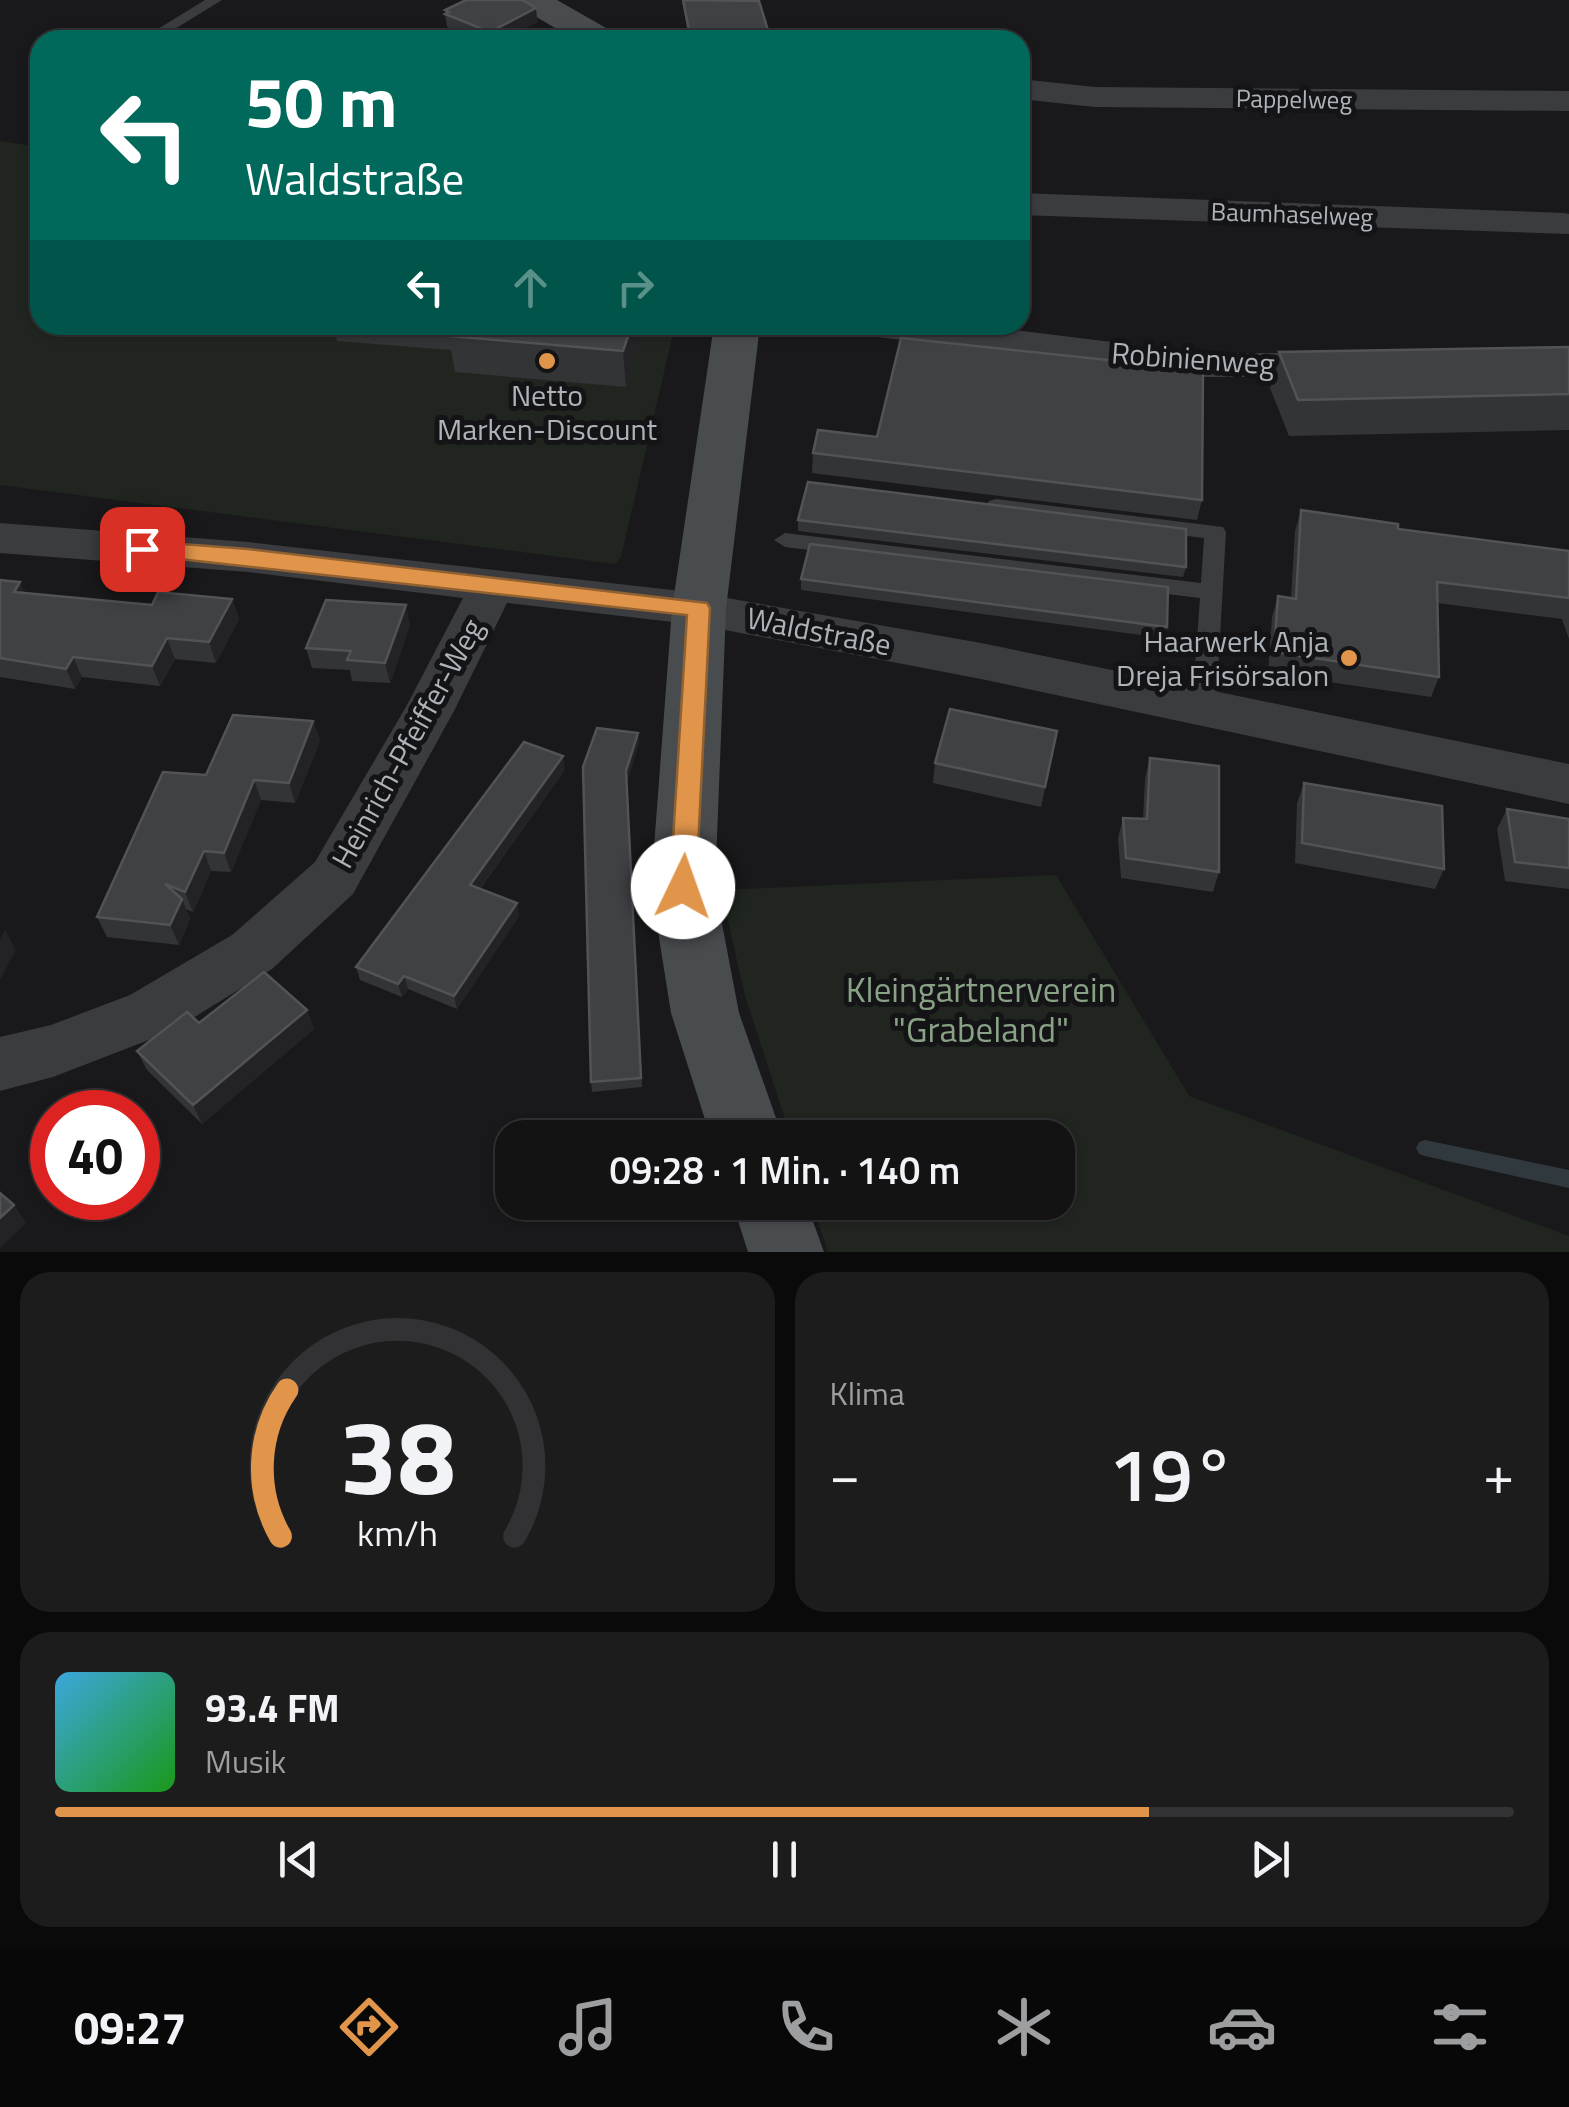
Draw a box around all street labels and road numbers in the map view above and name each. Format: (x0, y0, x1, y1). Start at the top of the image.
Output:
street label: Pappelweg (1235, 79, 1353, 119)
street label: Baumhaselweg (1210, 192, 1374, 236)
street label: Robinienweg (1110, 329, 1276, 387)
street label: Waldstraße (743, 594, 895, 668)
street label: Heinrich-Pfeiffer-Weg (319, 610, 495, 876)

